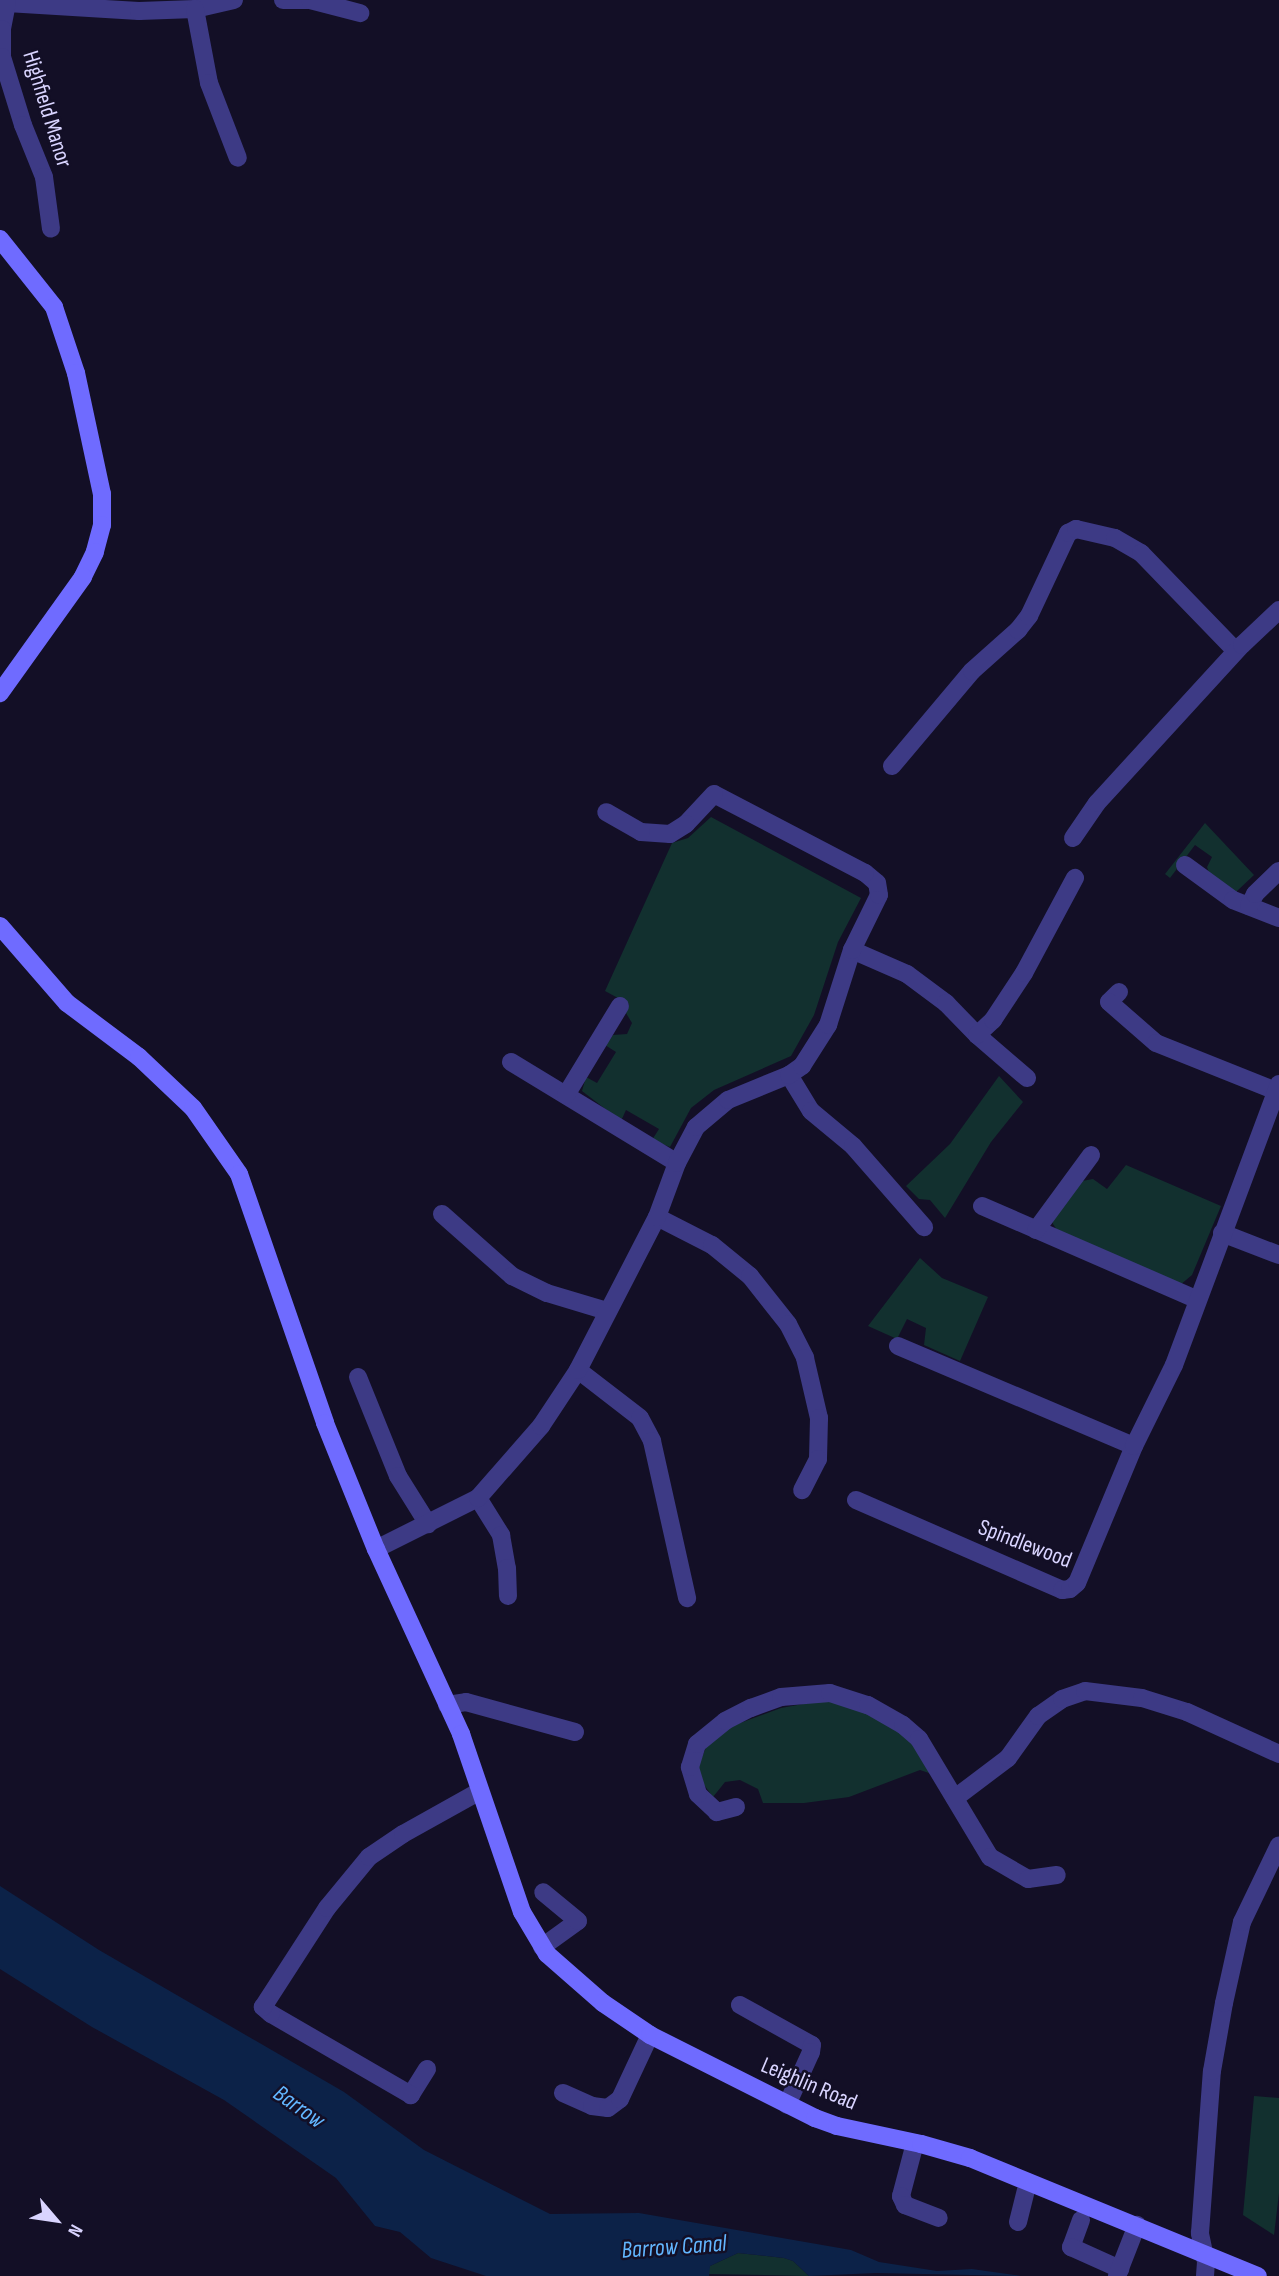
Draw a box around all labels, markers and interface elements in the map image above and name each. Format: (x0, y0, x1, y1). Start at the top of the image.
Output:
street label: Highfield Manor (16, 47, 78, 171)
street label: Spindlewood (974, 1514, 1076, 1574)
street label: Leighlin Road (757, 2051, 861, 2117)
water label: Barrow (268, 2079, 330, 2135)
north arrow (21, 2185, 91, 2255)
text: N (62, 2220, 87, 2240)
water label: Barrow Canal (621, 2229, 727, 2265)

